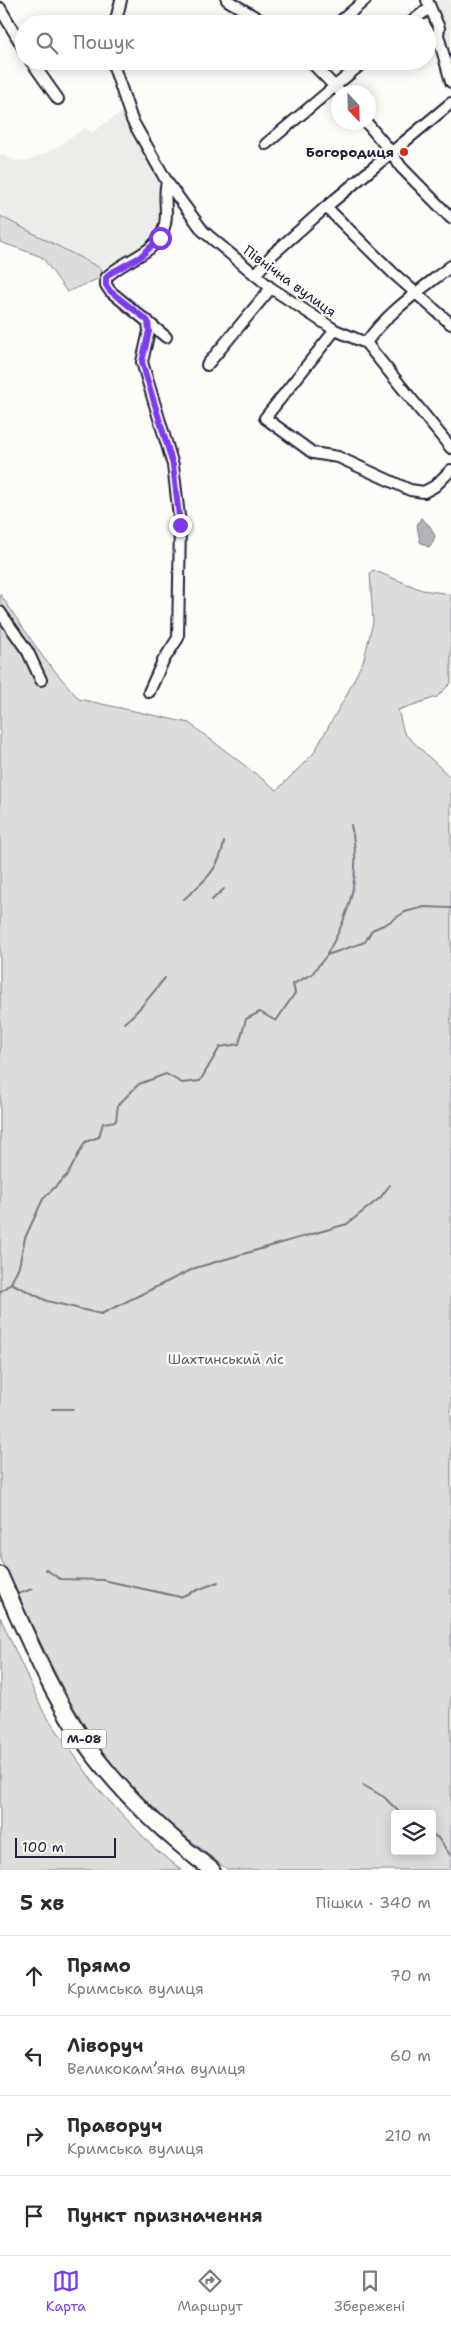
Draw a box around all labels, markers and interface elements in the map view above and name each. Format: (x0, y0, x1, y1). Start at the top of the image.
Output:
search box (15, 15, 436, 70)
icon: search (33, 29, 61, 57)
text: Пошук (73, 30, 135, 55)
north arrow (331, 85, 376, 130)
place label: Богородиця (306, 143, 394, 161)
marker: Богородиця (398, 146, 410, 158)
route start (149, 227, 172, 250)
street label: Північна вулиця (240, 241, 340, 321)
route end (169, 514, 192, 537)
park label: Шахтинський ліс (168, 1350, 284, 1368)
road number: М-08 (62, 1730, 106, 1748)
map controls (391, 1810, 436, 1855)
button: layers (391, 1810, 436, 1855)
scale bar (15, 1835, 116, 1858)
text: 100 m (22, 1838, 64, 1856)
text: 5 хв (20, 1889, 64, 1917)
text: Пішки · 340 m (316, 1892, 431, 1913)
text: Прямо (67, 1953, 131, 1978)
icon: ahead (20, 1962, 48, 1990)
text: 70 m (390, 1965, 431, 1986)
text: Кримська вулиця (67, 1978, 204, 1999)
text: Ліворуч (67, 2033, 143, 2058)
icon: left (20, 2042, 48, 2070)
text: 60 m (390, 2045, 431, 2066)
text: Великокамʼяна вулиця (67, 2058, 246, 2079)
text: Праворуч (67, 2113, 162, 2138)
icon: right (20, 2122, 48, 2150)
text: 210 m (384, 2125, 431, 2146)
text: Кримська вулиця (67, 2138, 204, 2159)
icon: arrive (20, 2202, 48, 2230)
text: Пункт призначення (67, 2203, 263, 2228)
tab: Карта (46, 2267, 86, 2315)
tab: Маршрут (177, 2267, 243, 2315)
tab: Збережені (334, 2267, 405, 2315)

